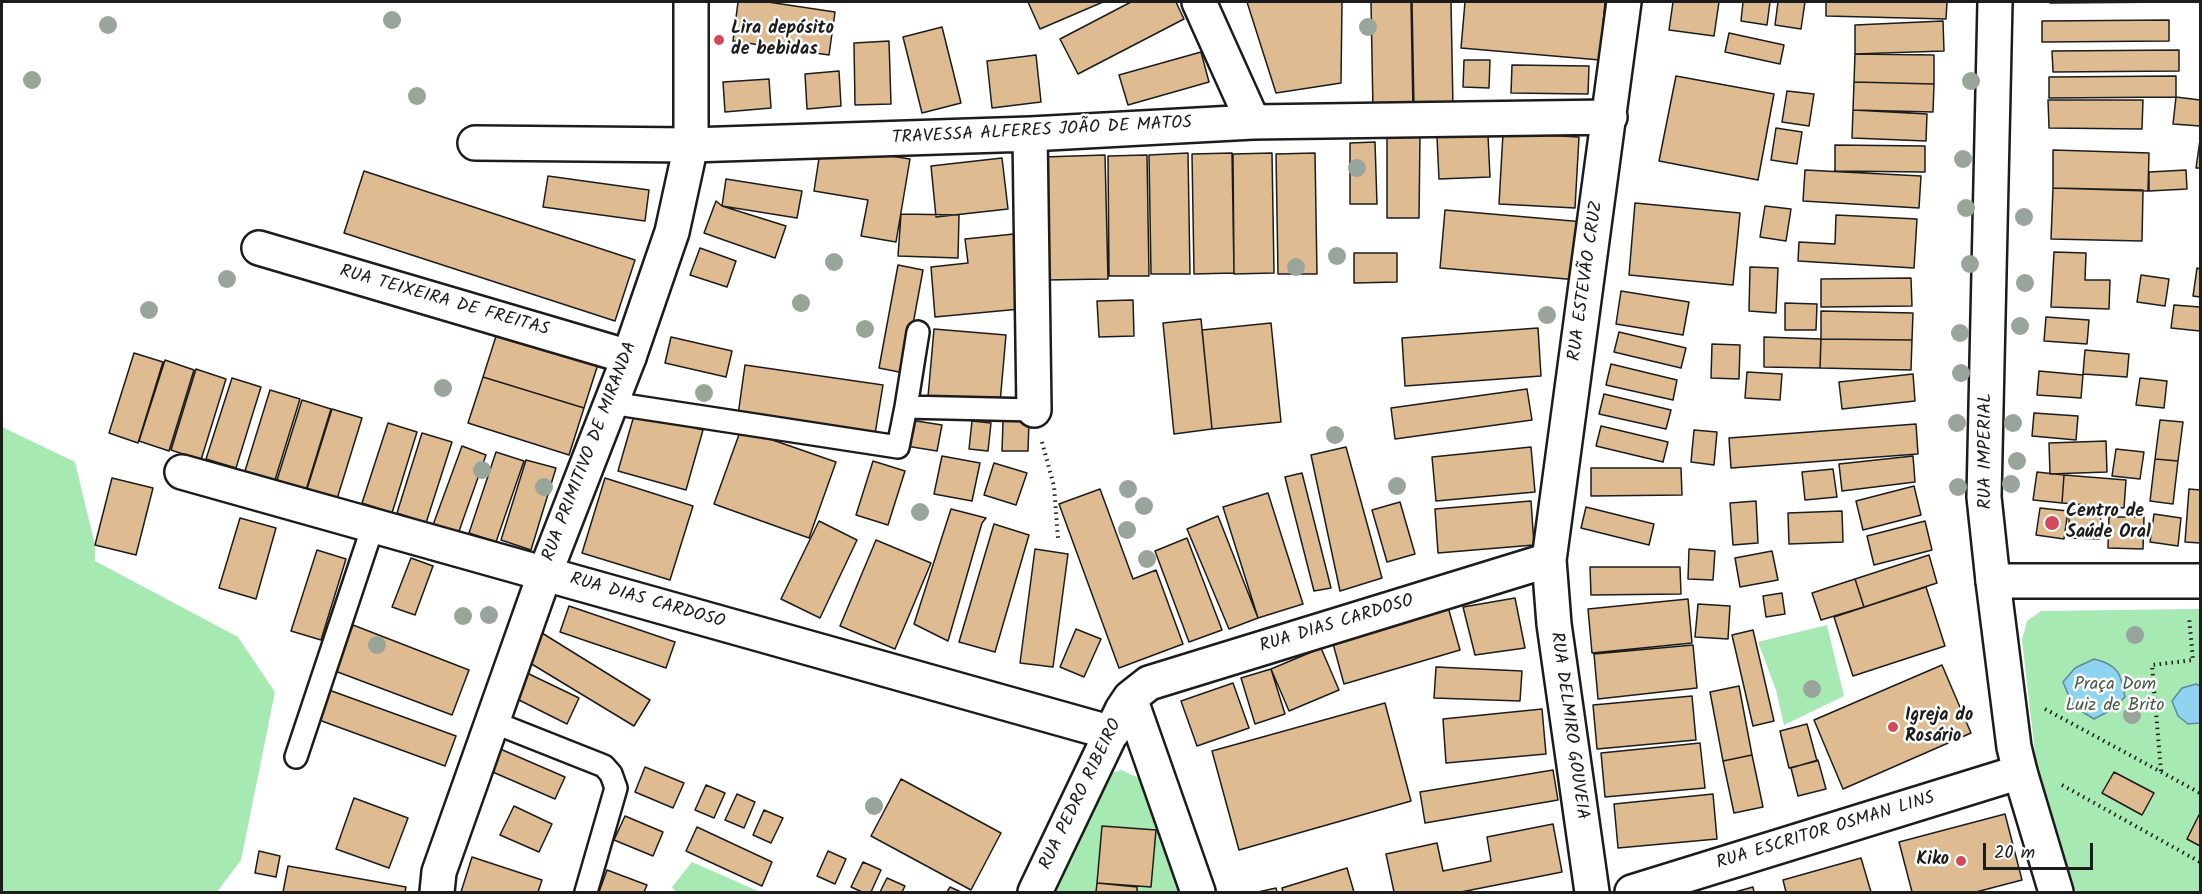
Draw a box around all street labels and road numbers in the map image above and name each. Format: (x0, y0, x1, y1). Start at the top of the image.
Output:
street label: TRAVESSA ALFERES JOÃO DE MATOS (891, 113, 1193, 151)
street label: RUA ESTEVÃO CRUZ (1565, 199, 1609, 363)
street label: RUA TEIXEIRA DE FREITAS (337, 262, 551, 342)
street label: RUA PRIMITIVO DE MIRANDA (539, 339, 643, 565)
street label: RUA IMPERIAL (1976, 393, 1998, 509)
street label: RUA DIAS CARDOSO (567, 570, 727, 634)
street label: RUA DIAS CARDOSO (1257, 591, 1417, 659)
street label: RUA DELMIRO GOUVEIA (1544, 631, 1592, 821)
street label: RUA PEDRO RIBEIRO (1036, 716, 1128, 874)
street label: RUA ESCRITOR OSMAN LINS (1714, 788, 1938, 876)

